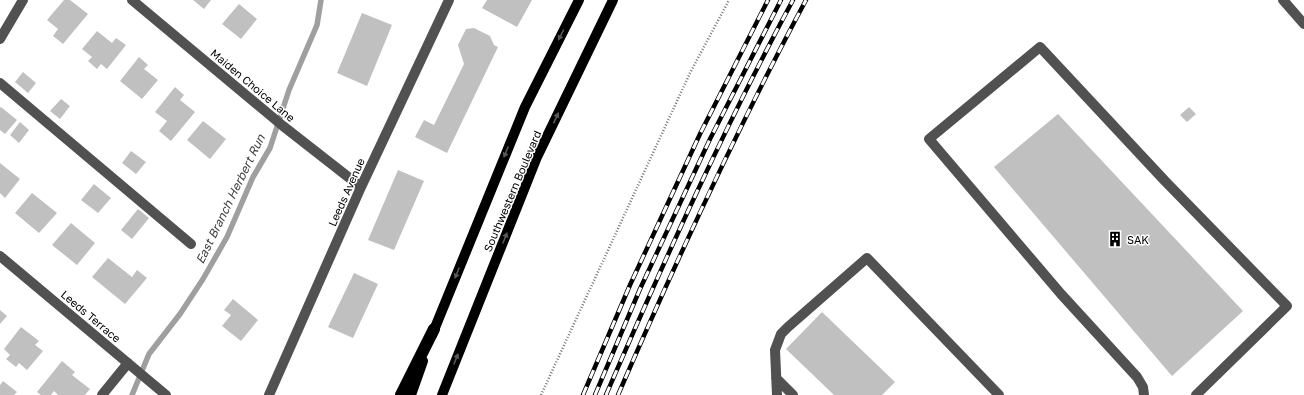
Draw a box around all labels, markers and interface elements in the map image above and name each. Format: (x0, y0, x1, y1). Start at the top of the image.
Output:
one-way arrow (558, 29, 565, 41)
street label: Maiden Choice Lane (208, 46, 298, 124)
one-way arrow (553, 113, 559, 124)
street label: Southwestern Boulevard (481, 129, 543, 253)
water label: East Branch Herbert Run (192, 131, 268, 266)
one-way arrow (503, 147, 509, 159)
street label: Leeds Avenue (325, 156, 367, 228)
building icon: SAK (1106, 230, 1124, 248)
one-way arrow (502, 233, 508, 244)
place label: SAK (1127, 233, 1149, 246)
one-way arrow (454, 267, 460, 278)
street label: Leeds Terrace (59, 287, 123, 345)
one-way arrow (454, 352, 460, 364)

